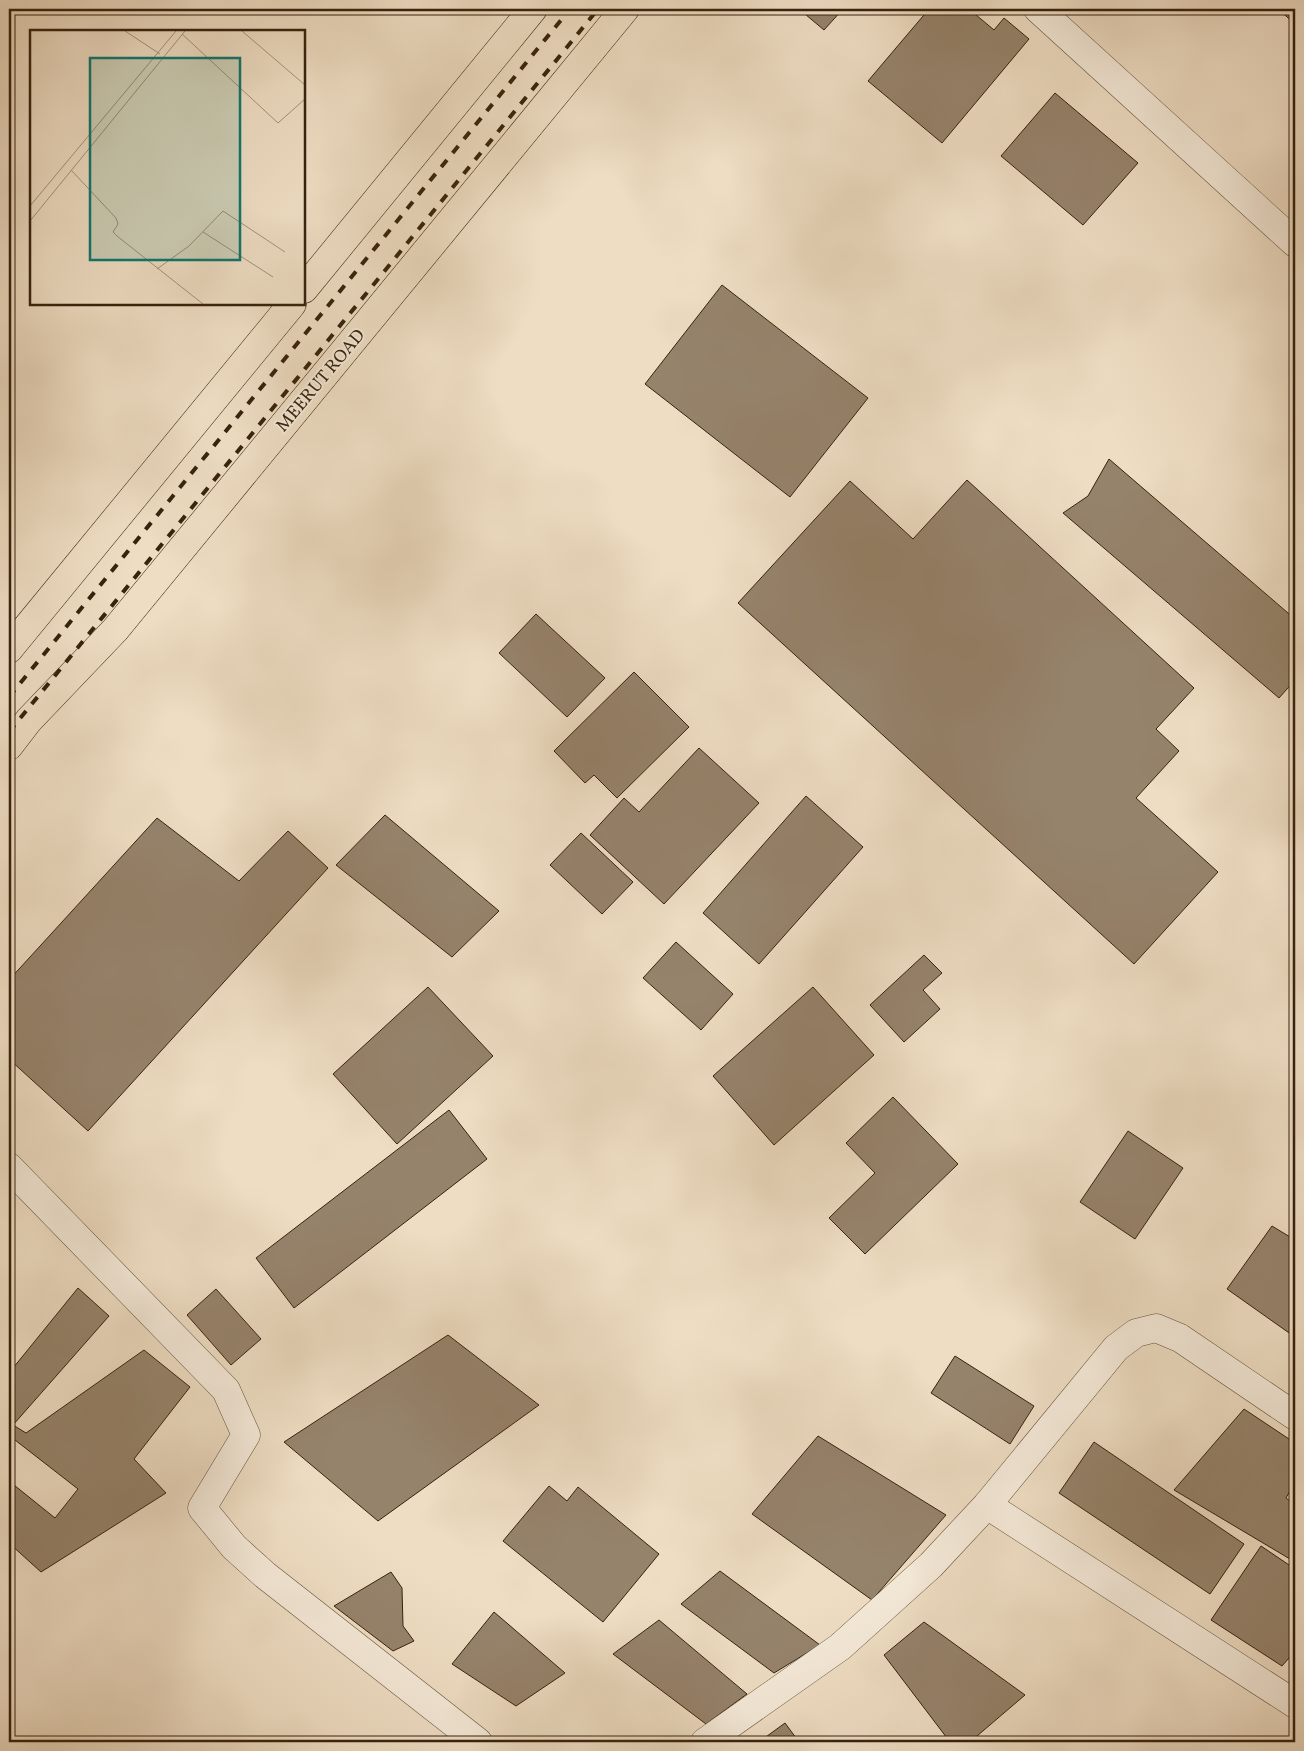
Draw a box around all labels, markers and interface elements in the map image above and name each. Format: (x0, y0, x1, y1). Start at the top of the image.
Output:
inset map (30, 30, 305, 305)
street label: MEERUT ROAD (271, 324, 372, 438)

